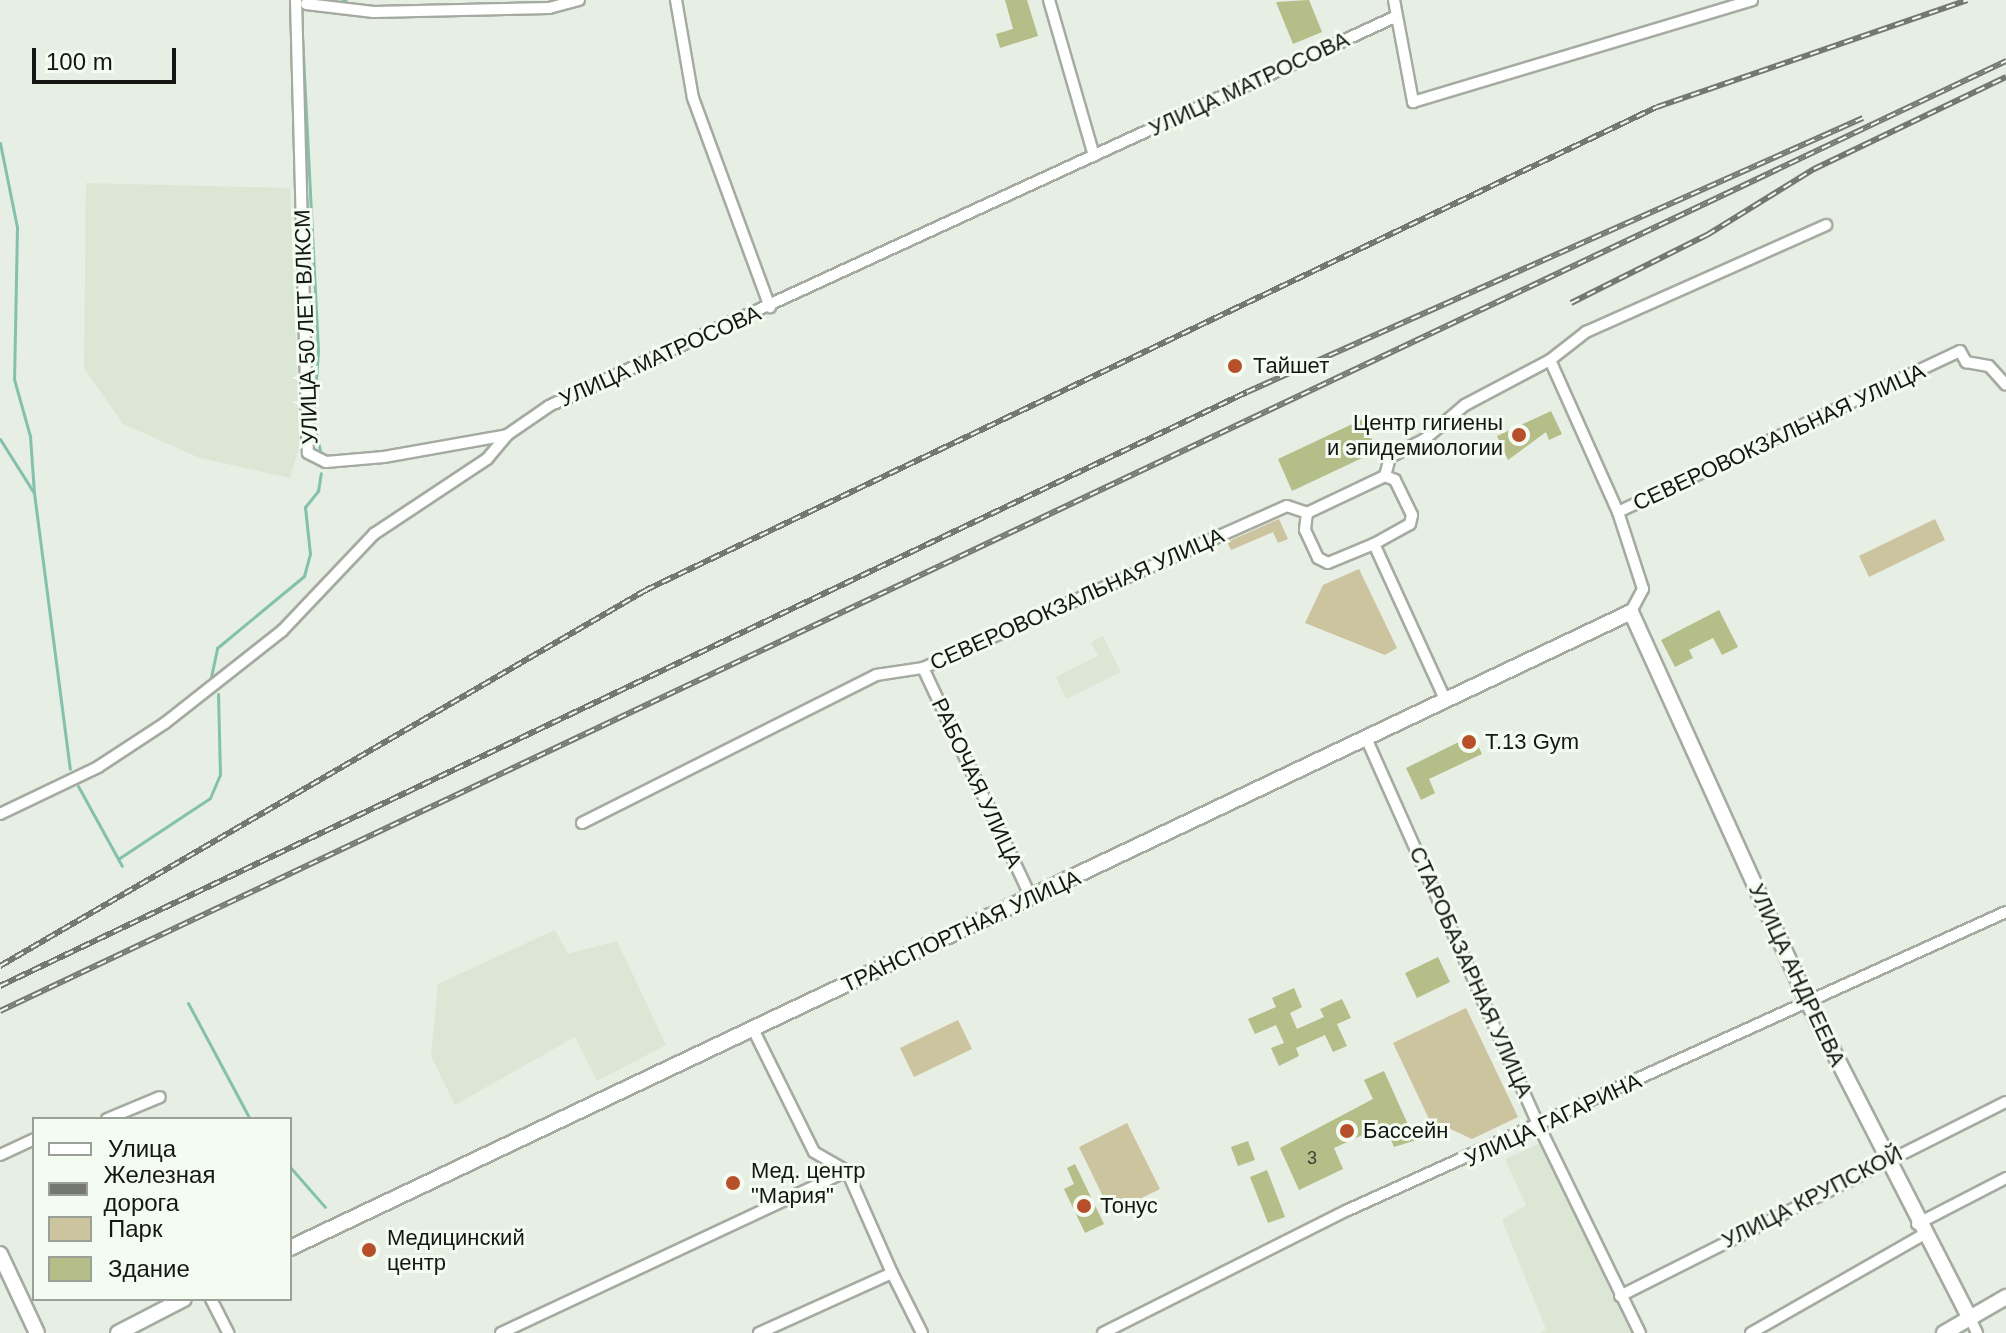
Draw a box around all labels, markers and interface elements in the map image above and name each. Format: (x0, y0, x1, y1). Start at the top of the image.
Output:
street label: УЛИЦА МАТРОСОВА (1145, 26, 1353, 142)
scale bar (36, 32, 180, 82)
text: 100 m (46, 48, 113, 75)
street label: УЛИЦА 50 ЛЕТ ВЛКСМ (289, 209, 323, 445)
street label: УЛИЦА МАТРОСОВА (555, 300, 765, 412)
place label: Тайшет (1253, 353, 1329, 379)
marker: Тайшет (1224, 355, 1246, 377)
street label: СЕВЕРОВОКЗАЛЬНАЯ УЛИЦА (1629, 358, 1929, 516)
place label: Центр гигиены и эпидемиологии (1327, 409, 1503, 460)
marker: Центр гигиены и эпидемиологии (1510, 426, 1528, 444)
street label: СЕВЕРОВОКЗАЛЬНАЯ УЛИЦА (926, 522, 1228, 676)
street label: РАБОЧАЯ УЛИЦА (926, 694, 1028, 872)
place label: T.13 Gym (1485, 729, 1579, 755)
marker: T.13 Gym (1460, 733, 1478, 751)
street label: СТАРОБАЗАРНАЯ УЛИЦА (1404, 842, 1538, 1102)
street label: ТРАНСПОРТНАЯ УЛИЦА (838, 864, 1084, 998)
street label: УЛИЦА АНДРЕЕВА (1743, 879, 1851, 1071)
street label: УЛИЦА ГАГАРИНА (1460, 1068, 1646, 1172)
legend (32, 1117, 292, 1301)
place label: Бассейн (1363, 1118, 1448, 1144)
marker: Бассейн (1338, 1122, 1356, 1140)
text: Улица (108, 1135, 176, 1162)
street label: УЛИЦА КРУПСКОЙ (1717, 1140, 1907, 1254)
house number: 3 (1307, 1147, 1317, 1169)
place label: Мед. центр "Мария" (751, 1157, 865, 1208)
text: Железная дорога (104, 1161, 215, 1216)
marker: Мед. центр "Мария" (722, 1172, 744, 1194)
place label: Тонус (1100, 1193, 1158, 1219)
marker: Тонус (1075, 1197, 1093, 1215)
text: Парк (108, 1215, 162, 1242)
place label: Медицинский центр (387, 1224, 525, 1276)
marker: Медицинский центр (358, 1239, 380, 1261)
text: Здание (108, 1255, 190, 1282)

